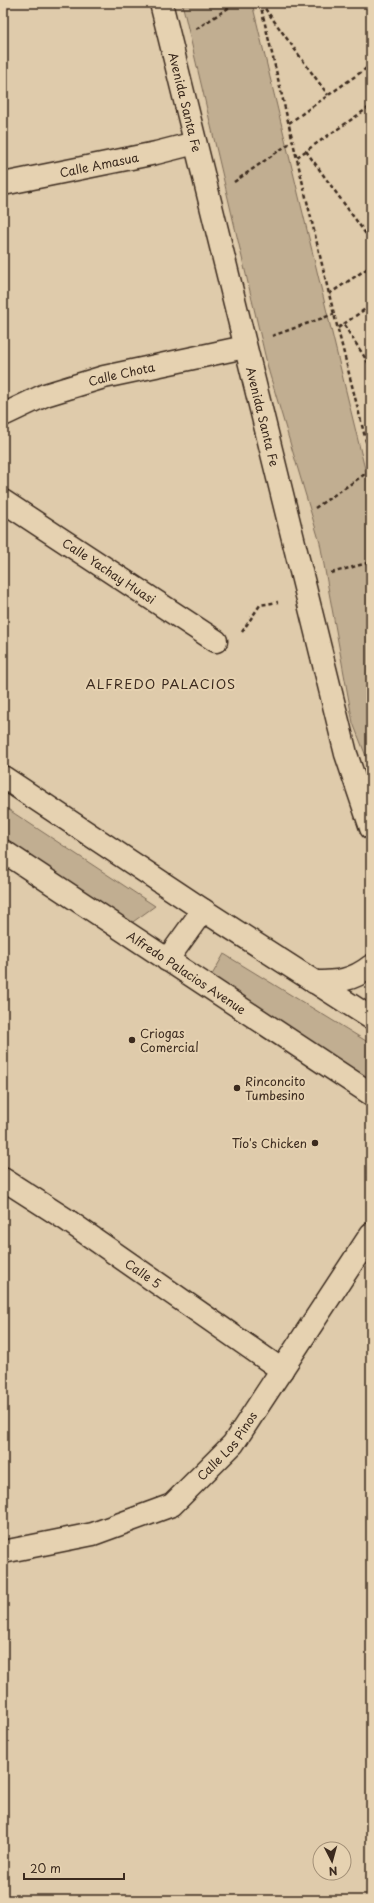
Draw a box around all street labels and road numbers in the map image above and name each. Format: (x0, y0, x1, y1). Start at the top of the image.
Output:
street label: Avenida Santa Fe (164, 50, 206, 154)
street label: Calle Amasua (58, 148, 141, 181)
street label: Calle Chota (86, 357, 157, 390)
street label: Avenida Santa Fe (242, 365, 284, 469)
street label: Calle Yachay Huasi (59, 533, 159, 608)
street label: Alfredo Palacios Avenue (124, 926, 250, 1018)
street label: Calle 5 (122, 1254, 165, 1292)
street label: Calle Los Pinos (193, 1407, 261, 1484)

